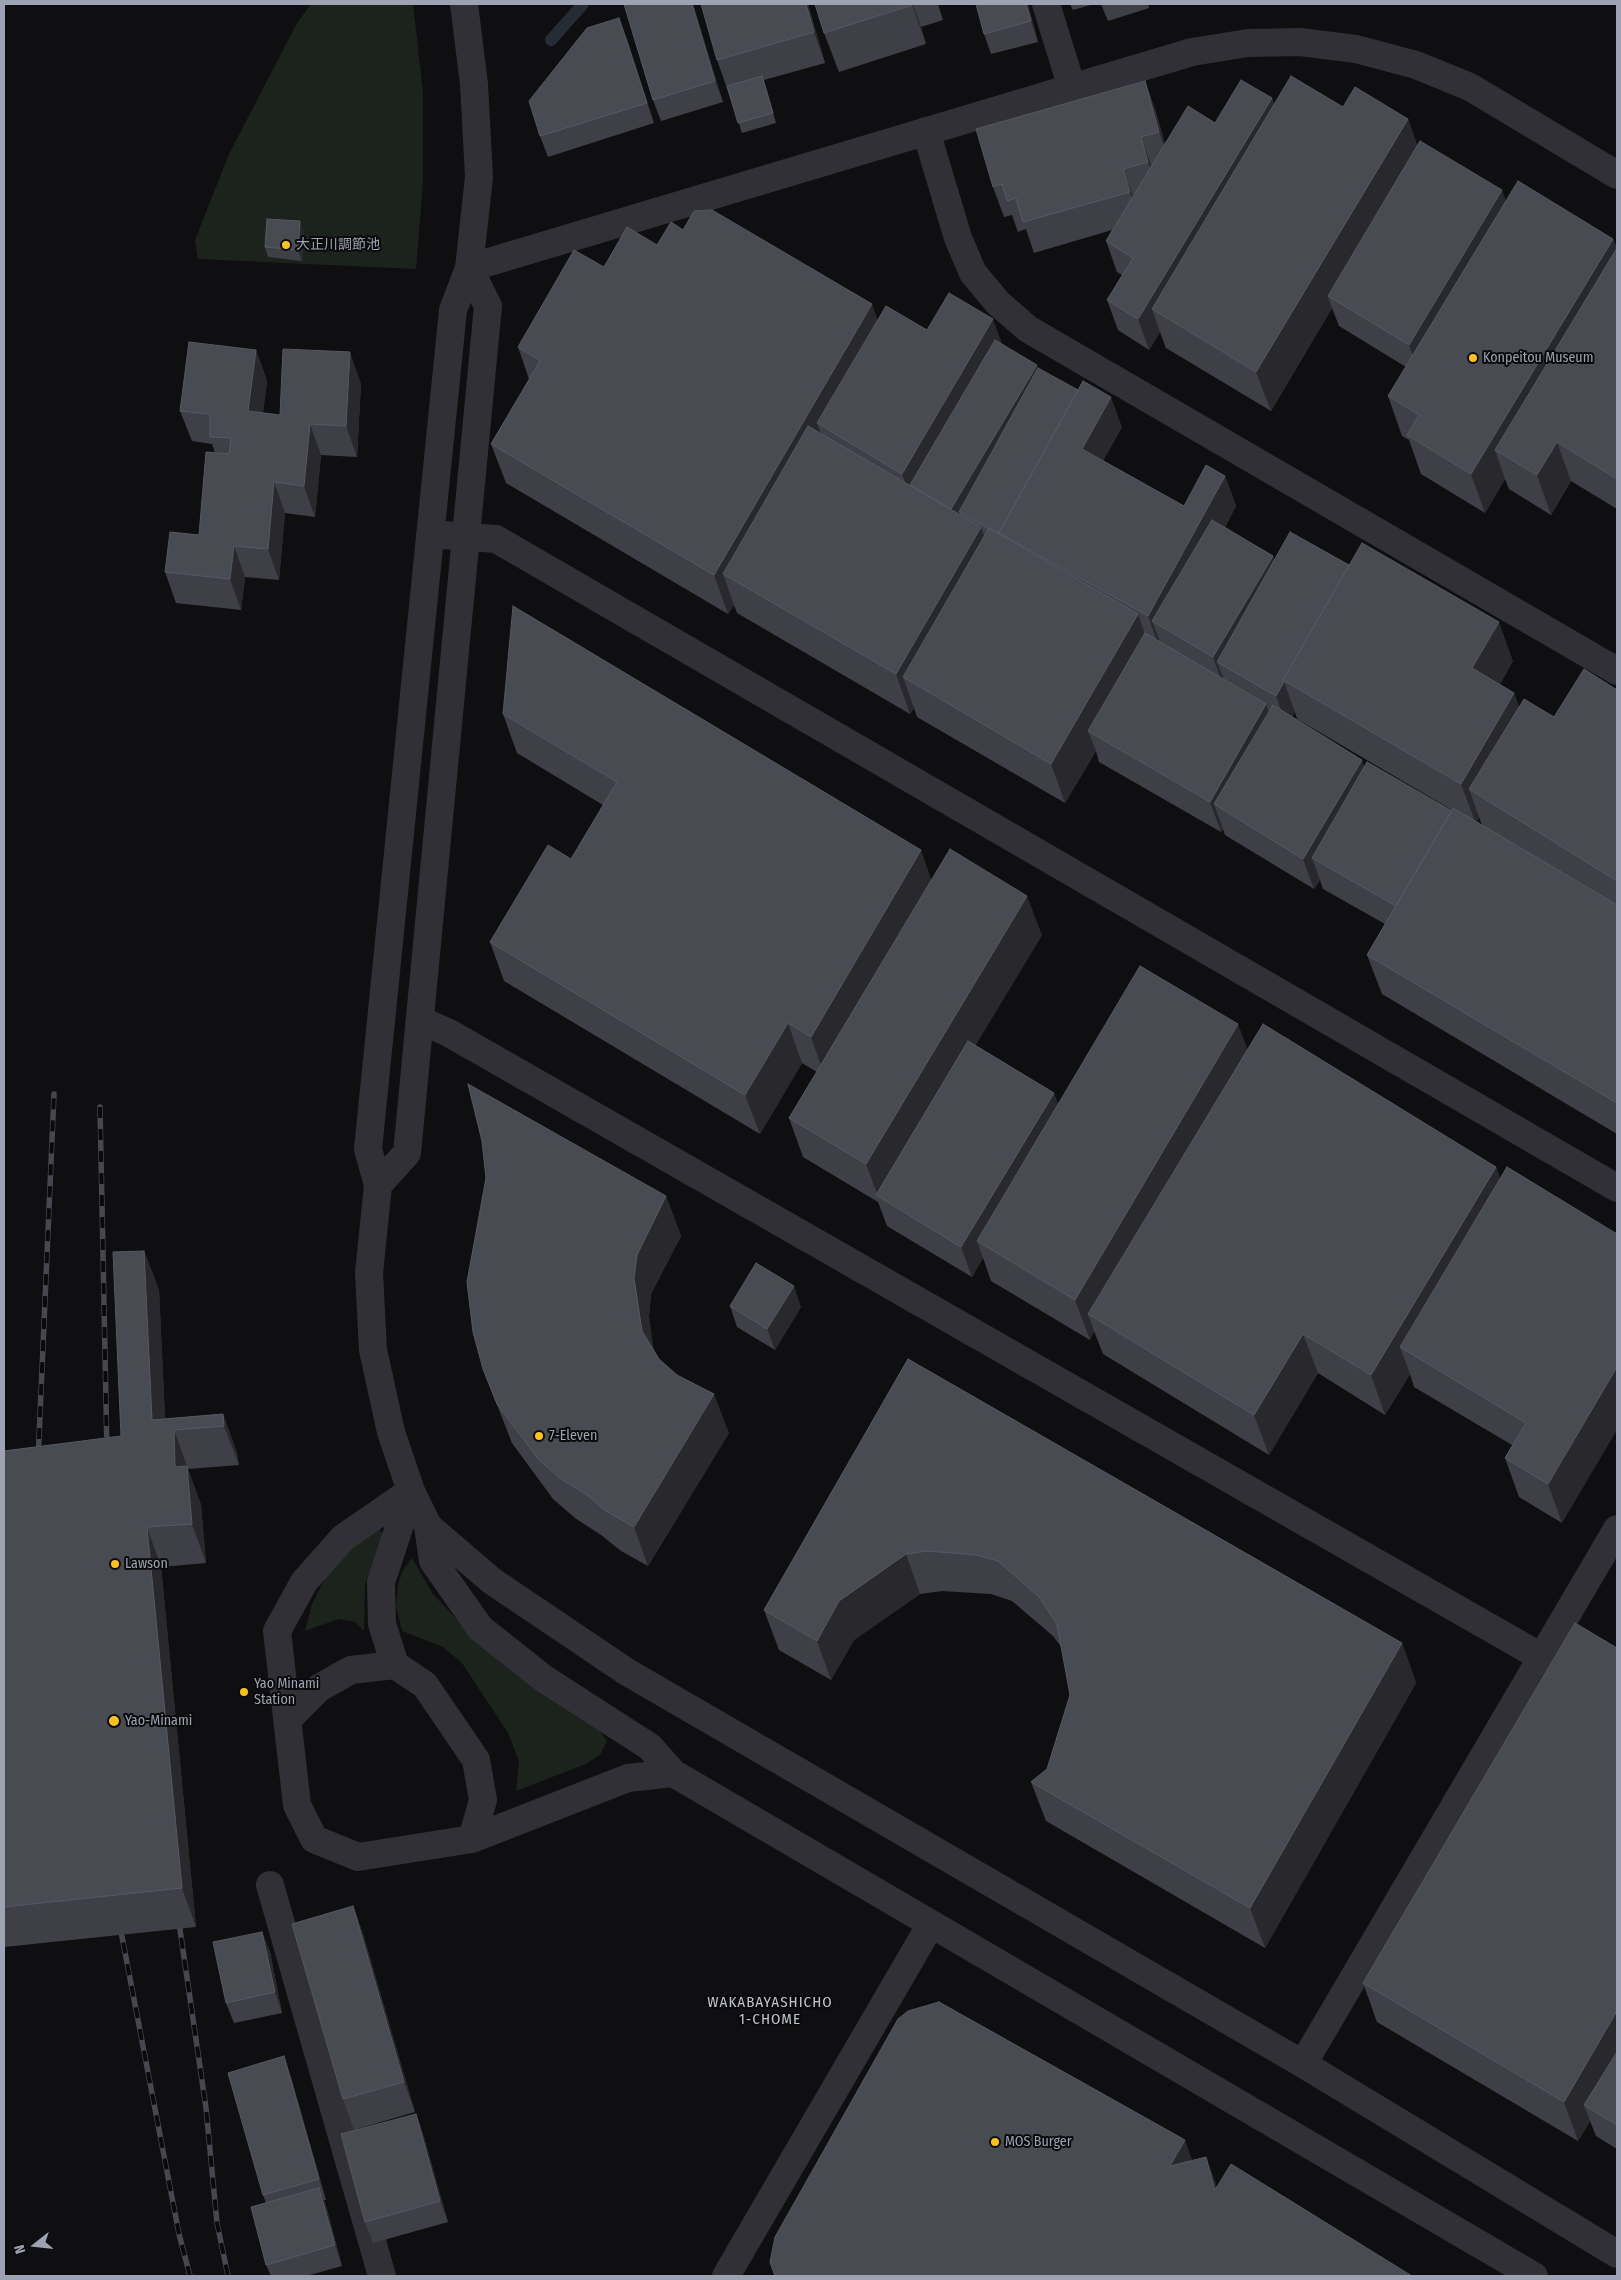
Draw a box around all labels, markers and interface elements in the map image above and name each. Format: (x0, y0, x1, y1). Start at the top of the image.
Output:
place label: 大正川調節池 (296, 237, 380, 253)
marker: 大正川調節池 (280, 239, 292, 251)
place label: Konpeitou Museum (1483, 350, 1593, 366)
marker: Konpeitou Museum (1467, 352, 1479, 364)
place label: 7-Eleven (549, 1428, 597, 1444)
marker: 7-Eleven (533, 1430, 545, 1442)
place label: Lawson (125, 1556, 168, 1572)
marker: Lawson (109, 1558, 121, 1570)
place label: Yao Minami Station (254, 1676, 319, 1708)
marker: Yao Minami Station (238, 1686, 250, 1698)
place label: Yao-Minami (125, 1713, 192, 1729)
marker: Yao-Minami (107, 1714, 121, 1728)
district label: WAKABAYASHICHO 1-CHOME (706, 1994, 834, 2029)
place label: MOS Burger (1005, 2134, 1072, 2150)
marker: MOS Burger (989, 2136, 1001, 2148)
north arrow (10, 2220, 60, 2270)
text: N (11, 2243, 29, 2256)

